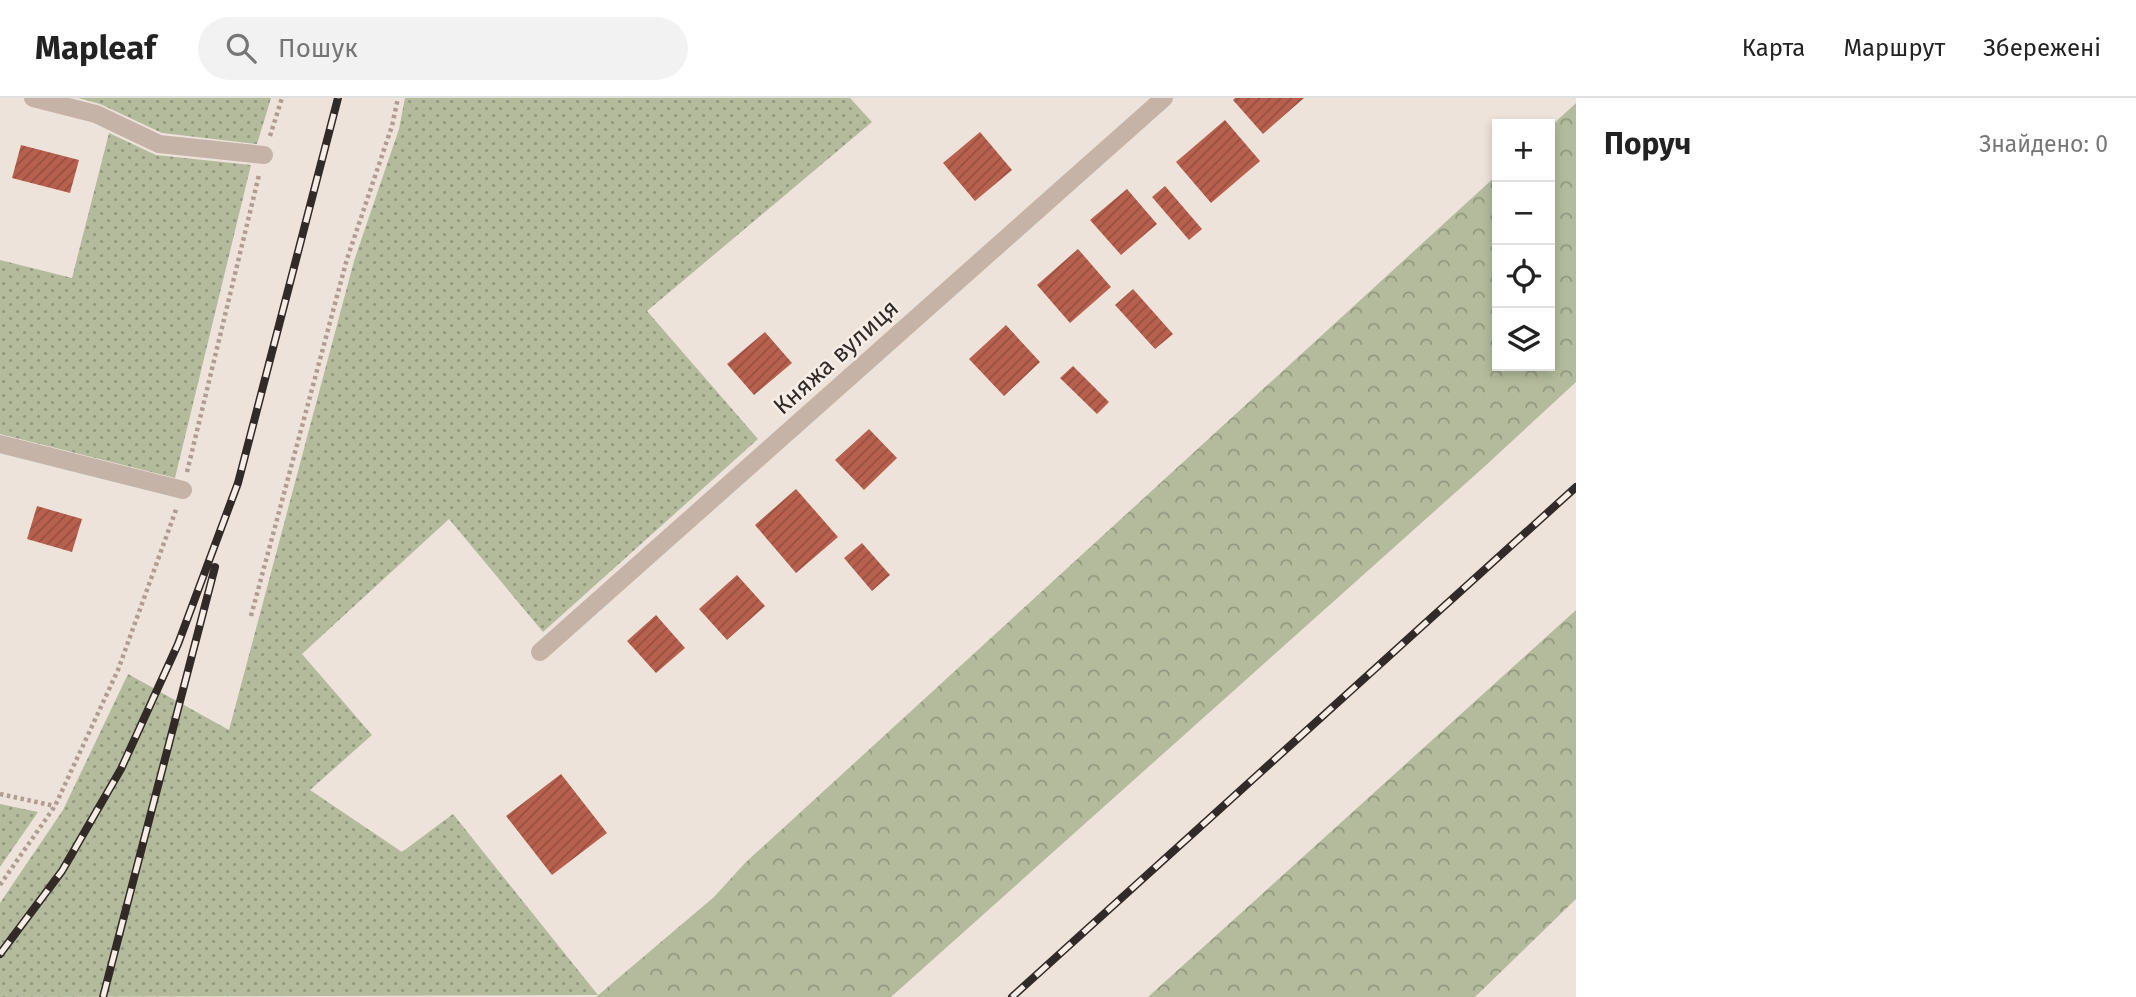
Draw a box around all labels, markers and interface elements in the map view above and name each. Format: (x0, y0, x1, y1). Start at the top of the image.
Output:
search box (198, 17, 688, 80)
text: Mapleaf (35, 28, 156, 68)
icon: search (222, 29, 260, 67)
text: Пошук (278, 33, 358, 64)
text: Карта (1742, 34, 1805, 62)
text: Маршрут (1843, 34, 1945, 62)
text: Збережені (1983, 34, 2101, 62)
map controls (1492, 119, 1555, 371)
button: + (1492, 119, 1555, 182)
text: Поруч (1604, 126, 1691, 162)
text: Знайдено: 0 (1979, 130, 2108, 158)
button: − (1492, 182, 1555, 245)
button: locate (1492, 245, 1555, 308)
street label: Княжа вулиця (768, 294, 904, 420)
button: layers (1492, 308, 1555, 371)

